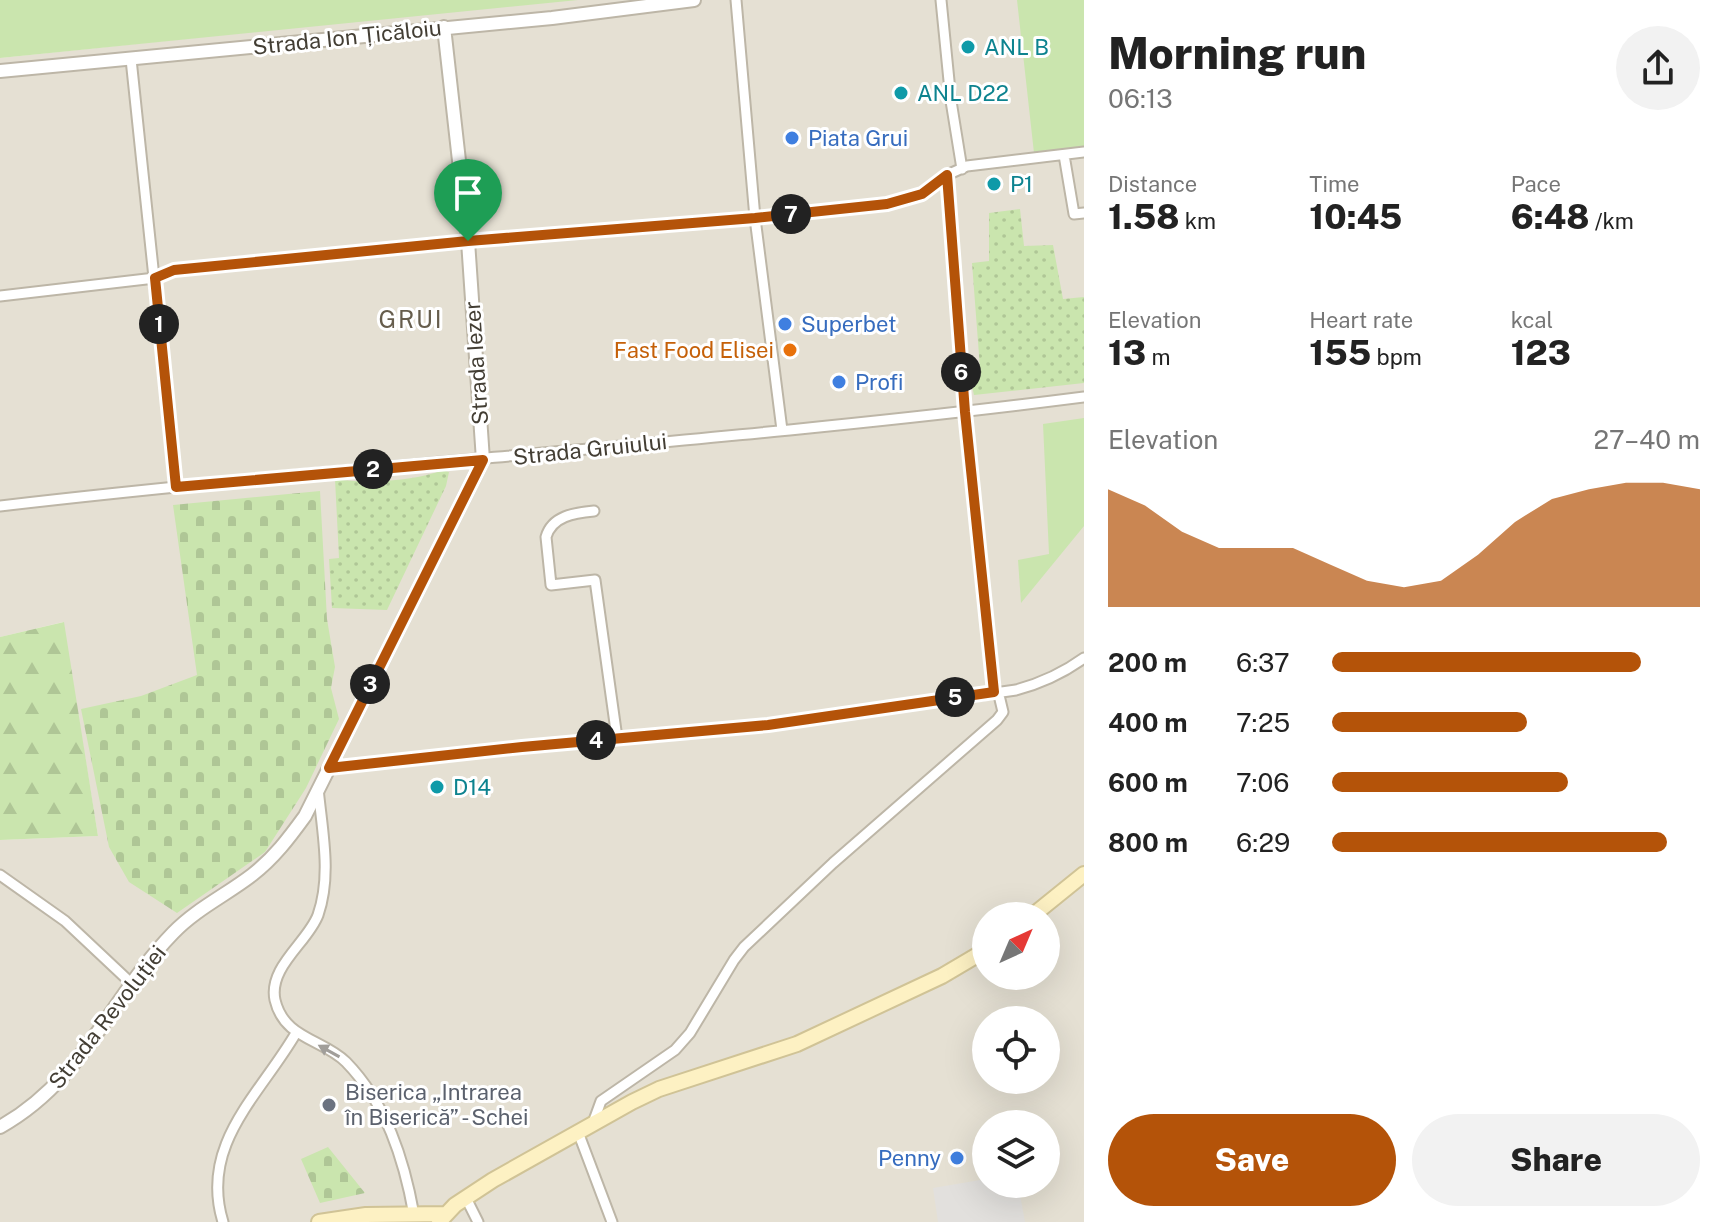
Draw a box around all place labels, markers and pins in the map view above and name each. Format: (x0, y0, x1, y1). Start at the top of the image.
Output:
place label: ANL B (984, 34, 1049, 60)
marker: ANL B (959, 38, 977, 56)
place label: ANL D22 (917, 80, 1009, 106)
marker: ANL D22 (892, 84, 910, 102)
place label: Piata Grui (808, 125, 908, 151)
marker: Piata Grui (783, 129, 801, 147)
pin (434, 159, 502, 241)
place label: P1 (1010, 171, 1033, 197)
marker: P1 (985, 175, 1003, 193)
pin: 7 (771, 194, 811, 234)
pin: 1 (139, 304, 179, 344)
place label: Superbet (801, 311, 896, 337)
marker: Superbet (776, 315, 794, 333)
place label: Fast Food Elisei (614, 337, 774, 363)
marker: Fast Food Elisei (781, 341, 799, 359)
pin: 6 (941, 352, 981, 392)
place label: Profi (855, 369, 904, 395)
marker: Profi (830, 373, 848, 391)
pin: 2 (353, 449, 393, 489)
pin: 3 (350, 664, 390, 704)
pin: 5 (935, 677, 975, 717)
pin: 4 (576, 720, 616, 760)
place label: D14 (453, 774, 491, 800)
marker: D14 (428, 778, 446, 796)
place label: Biserica „Intrarea în Biserică” - Schei (344, 1079, 528, 1130)
marker: Biserica „Intrarea în Biserică” - Schei (320, 1096, 338, 1114)
place label: Penny (878, 1145, 941, 1171)
marker: Penny (948, 1149, 966, 1167)

